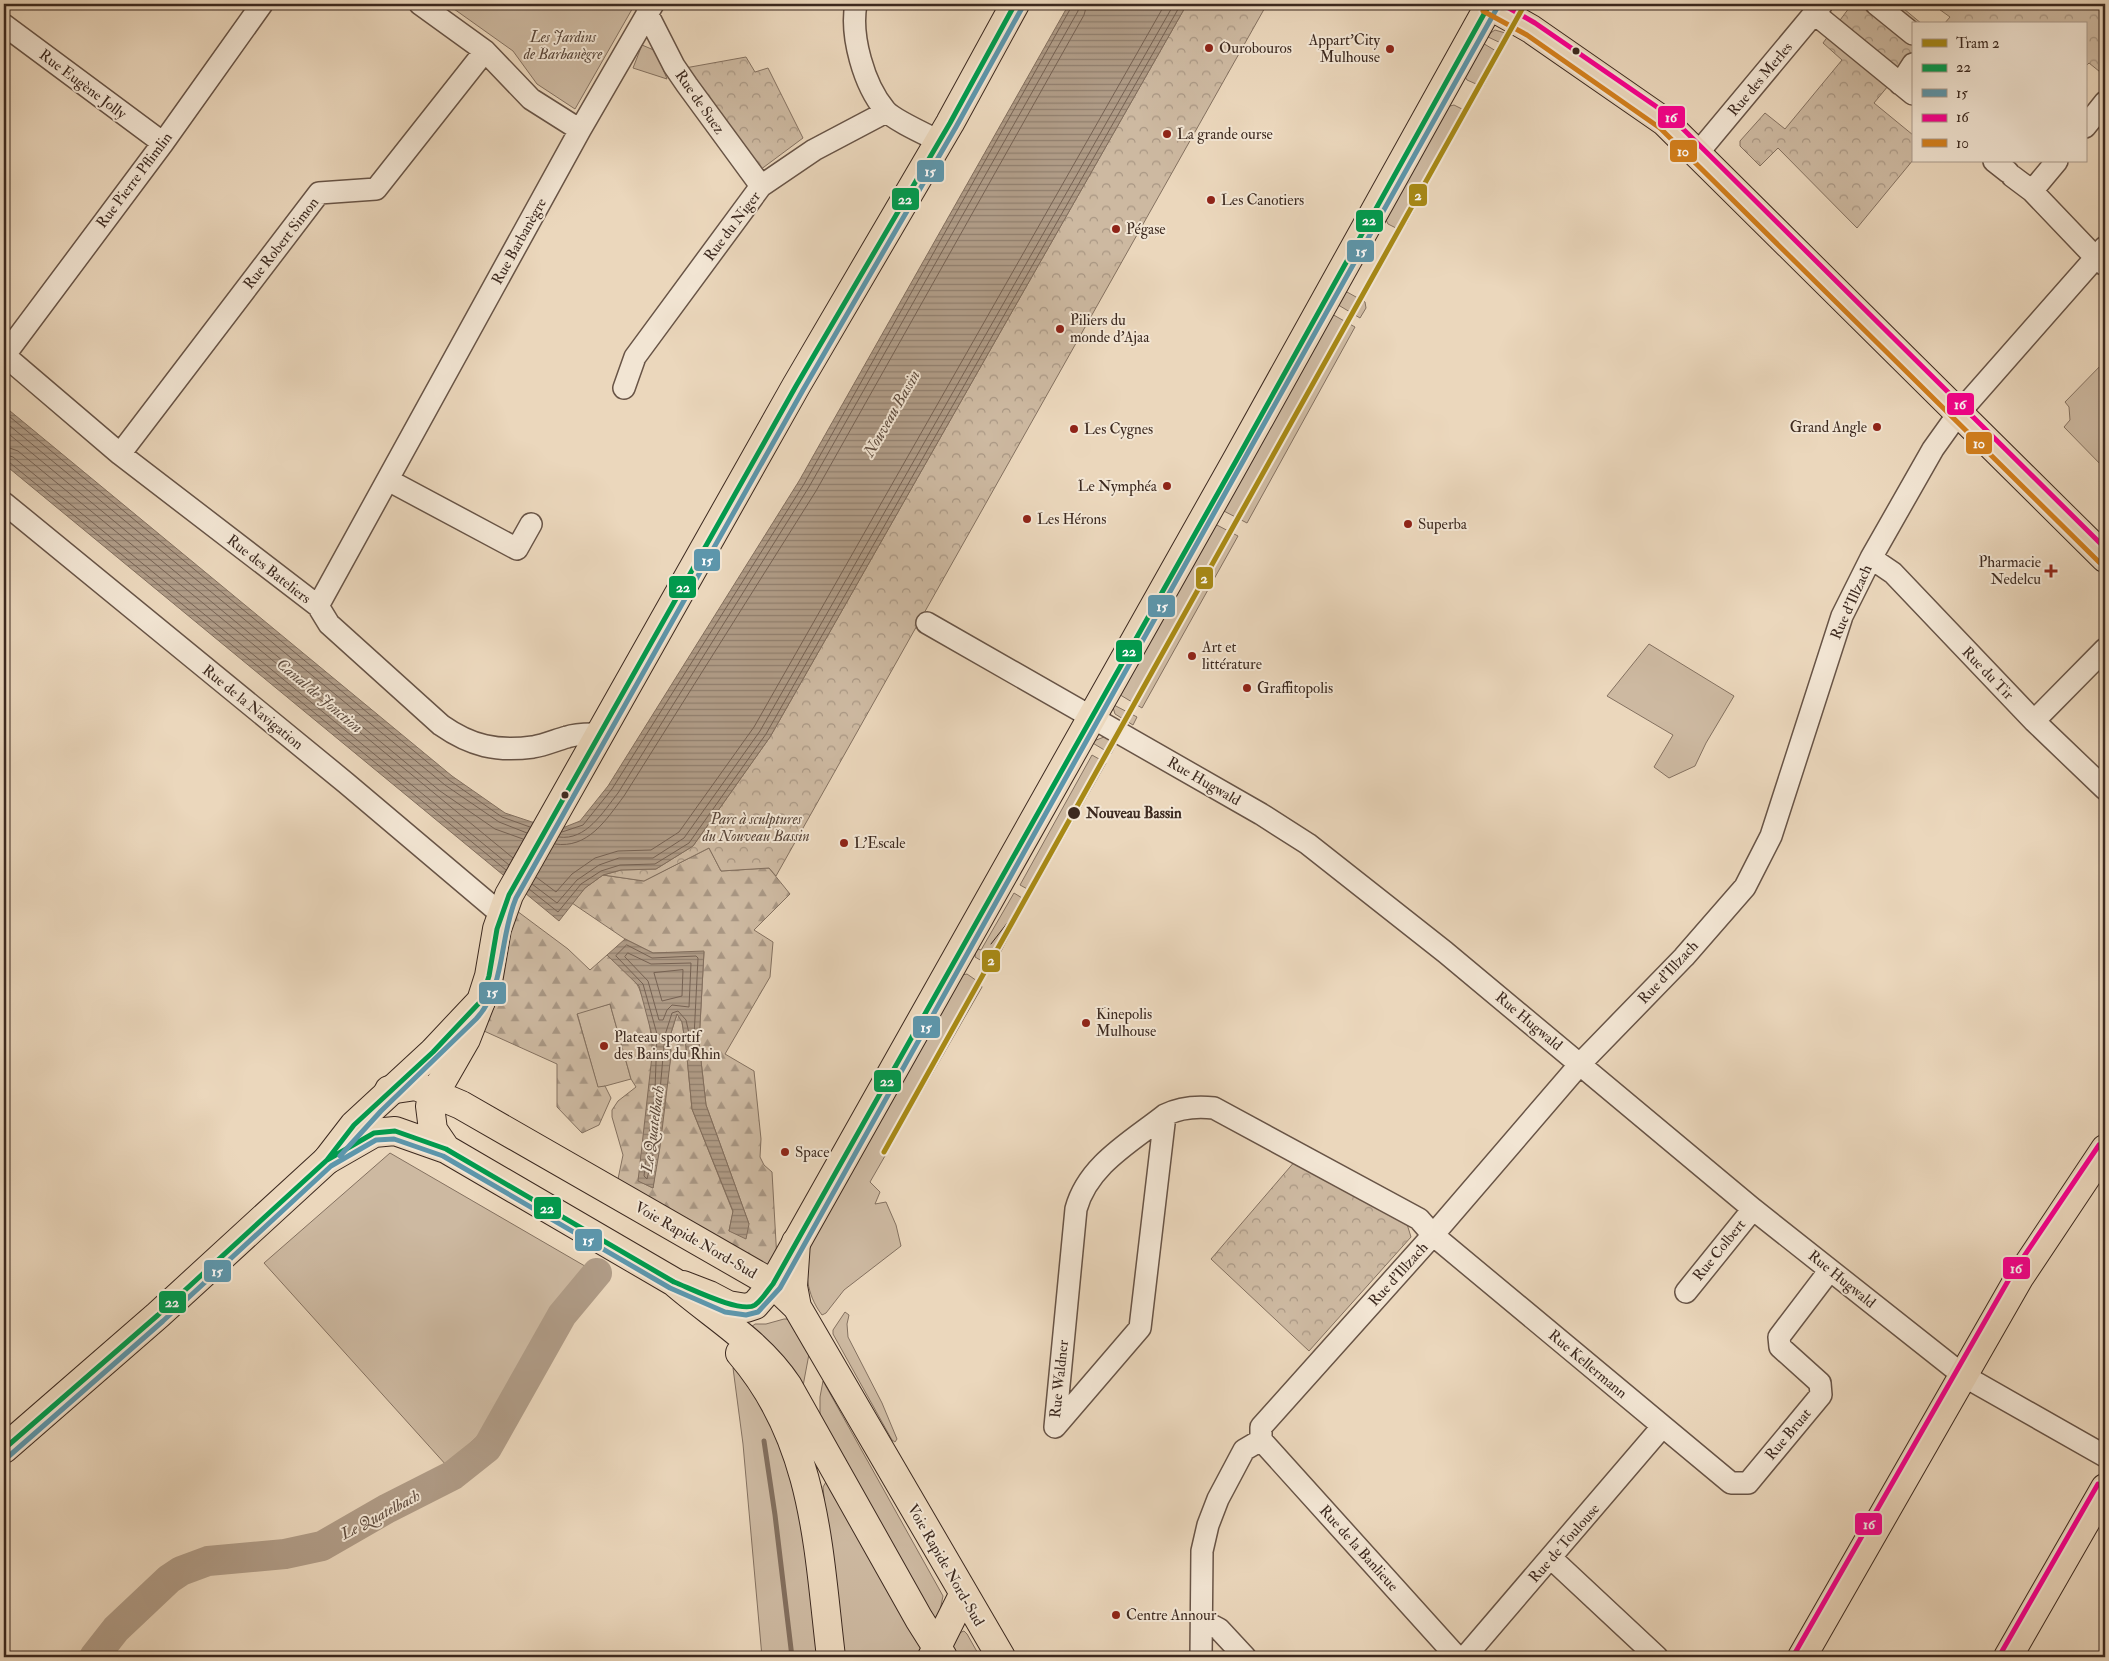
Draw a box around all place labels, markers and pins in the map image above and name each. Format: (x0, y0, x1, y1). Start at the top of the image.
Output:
place label: Appart'City Mulhouse (1308, 31, 1380, 67)
place label: Ourobouros (1219, 39, 1292, 58)
marker: Ourobouros (1203, 42, 1215, 54)
marker: Appart'City Mulhouse (1384, 43, 1396, 55)
unlabelled marker (1571, 46, 1581, 56)
place label: La grande ourse (1177, 125, 1273, 144)
marker: La grande ourse (1161, 128, 1173, 140)
place label: Les Canotiers (1221, 191, 1304, 210)
marker: Les Canotiers (1205, 194, 1217, 206)
place label: Pégase (1126, 220, 1166, 239)
marker: Pégase (1110, 223, 1122, 235)
place label: Piliers du monde d'Ajaa (1070, 311, 1150, 347)
marker: Piliers du monde d'Ajaa (1054, 323, 1066, 335)
place label: Grand Angle (1790, 418, 1867, 437)
place label: Les Cygnes (1084, 420, 1153, 439)
marker: Grand Angle (1871, 421, 1883, 433)
marker: Les Cygnes (1068, 423, 1080, 435)
place label: Le Nymphéa (1078, 477, 1158, 497)
marker: Le Nymphéa (1161, 480, 1173, 492)
place label: Les Hérons (1037, 510, 1106, 529)
marker: Les Hérons (1021, 513, 1033, 525)
place label: Superba (1418, 515, 1468, 535)
marker: Superba (1402, 518, 1414, 530)
place label: Pharmacie Nedelcu (1979, 553, 2041, 589)
marker: Pharmacie Nedelcu (2045, 565, 2057, 577)
place label: Art et littérature (1201, 638, 1262, 674)
marker: Art et littérature (1186, 650, 1198, 662)
place label: Graffitopolis (1257, 679, 1333, 699)
marker: Graffitopolis (1241, 682, 1253, 694)
unlabelled marker (560, 790, 570, 800)
place label: Nouveau Bassin (1085, 804, 1182, 823)
marker: Nouveau Bassin (1066, 805, 1082, 821)
place label: L'Escale (854, 834, 906, 853)
marker: L'Escale (838, 837, 850, 849)
place label: Kinepolis Mulhouse (1096, 1005, 1156, 1041)
marker: Kinepolis Mulhouse (1080, 1017, 1092, 1029)
place label: Plateau sportif des Bains du Rhin (614, 1028, 721, 1064)
marker: Plateau sportif des Bains du Rhin (598, 1040, 610, 1052)
place label: Space (795, 1143, 829, 1163)
marker: Space (779, 1146, 791, 1158)
place label: Centre Annour (1126, 1606, 1217, 1625)
marker: Centre Annour (1110, 1609, 1122, 1621)

